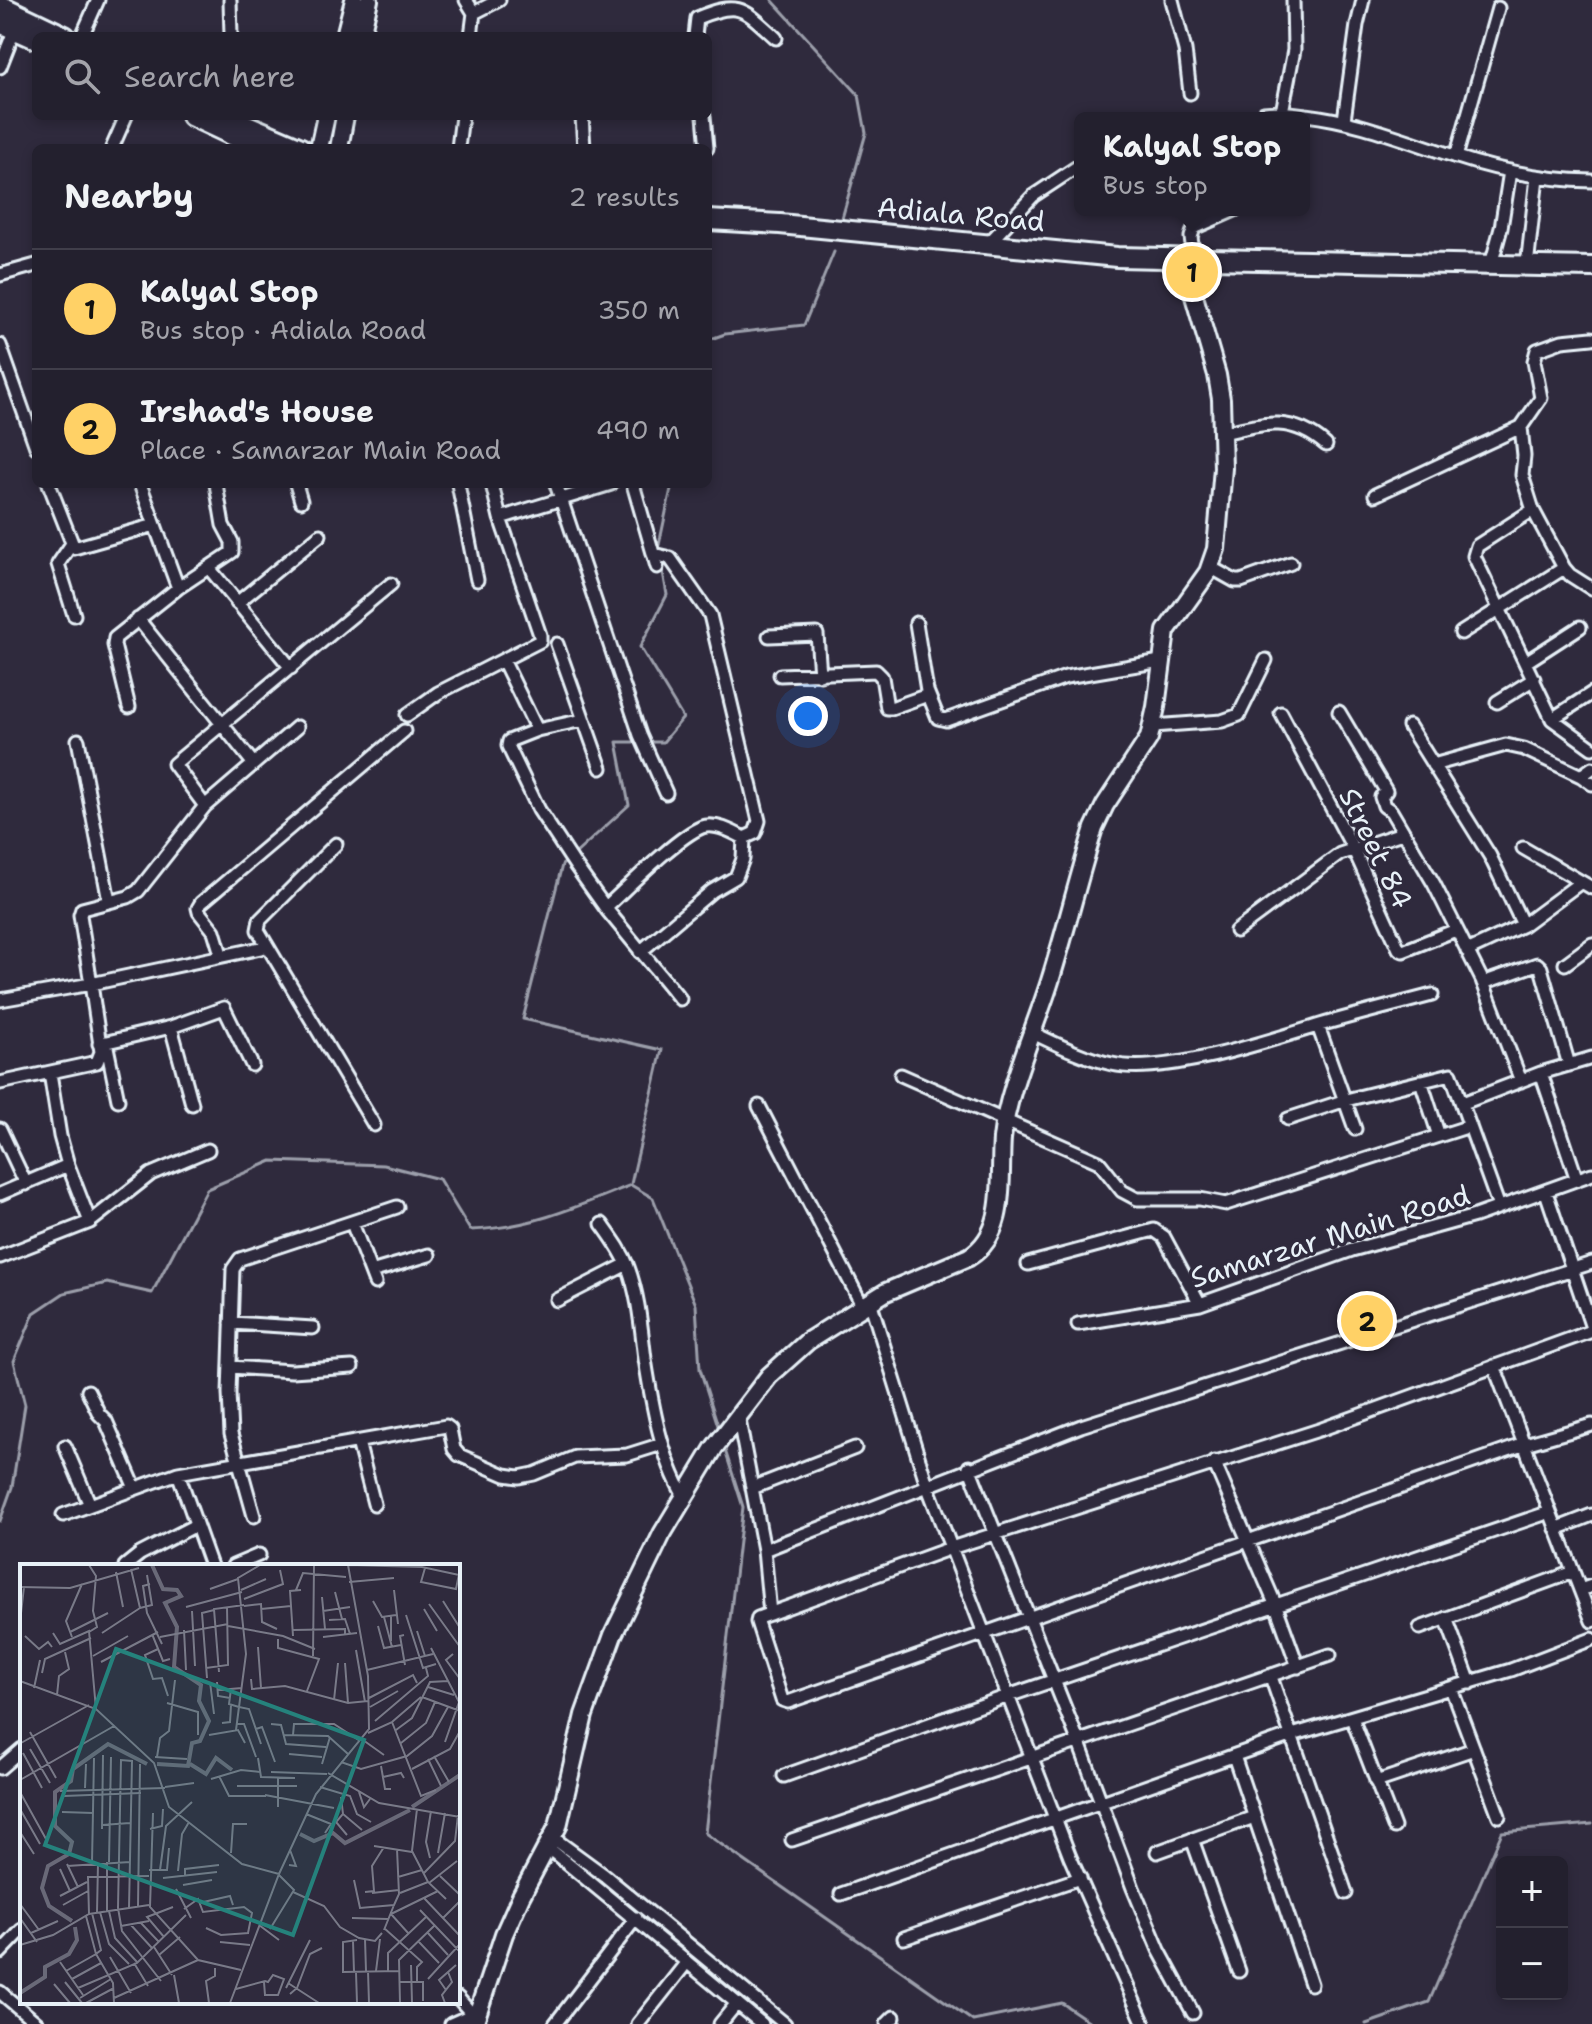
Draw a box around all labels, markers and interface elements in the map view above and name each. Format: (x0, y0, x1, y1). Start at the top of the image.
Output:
search box (32, 32, 712, 120)
icon: search (60, 54, 104, 98)
text: Search here (124, 56, 295, 97)
popup (1074, 112, 1310, 216)
text: Kalyal Stop (1103, 126, 1281, 167)
text: Bus stop (1103, 167, 1208, 202)
text: Nearby (64, 173, 194, 219)
text: 2 results (568, 179, 680, 214)
street label: Adiala Road (875, 188, 1047, 240)
pin: 1 (1166, 242, 1218, 302)
text: Kalyal Stop (140, 271, 318, 312)
text: 1 (84, 292, 96, 327)
text: 350 m (597, 292, 680, 327)
text: Bus stop · Adiala Road (140, 312, 426, 347)
text: Irshad's House (140, 391, 374, 432)
text: 2 (81, 412, 99, 447)
text: 490 m (596, 412, 680, 447)
text: Place · Samarzar Main Road (140, 432, 501, 467)
your location (788, 696, 828, 736)
street label: Street 84 (1330, 781, 1422, 915)
street label: Samarzar Main Road (1186, 1175, 1474, 1297)
pin: 2 (1341, 1291, 1393, 1351)
inset map (20, 1564, 460, 2004)
map controls (1496, 1856, 1568, 2000)
button: + (1496, 1856, 1568, 1928)
button: − (1496, 1928, 1568, 2000)

